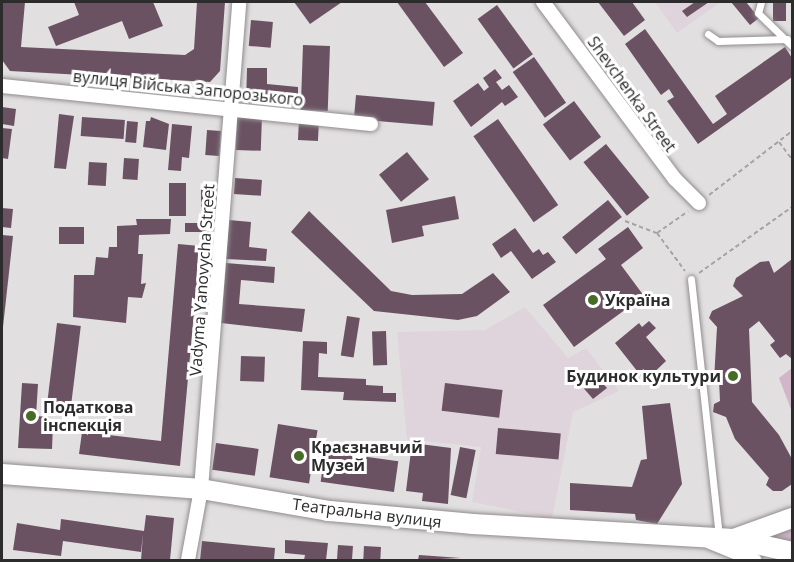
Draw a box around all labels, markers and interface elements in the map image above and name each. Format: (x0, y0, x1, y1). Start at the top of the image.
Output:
street label: Shevchenka Street (584, 33, 680, 155)
street label: вулиця Війська Запорозького (72, 66, 304, 110)
street label: Vadyma Yanovycha Street (186, 183, 218, 377)
place label: Україна (605, 290, 670, 310)
marker: Україна (586, 293, 600, 307)
place label: Будинок культури (566, 366, 721, 386)
marker: Будинок культури (726, 369, 740, 383)
place label: Податкова інспекція (43, 397, 134, 435)
marker: Податкова інспекція (24, 409, 38, 423)
place label: Краєзнавчий Музей (311, 437, 423, 475)
marker: Краєзнавчий Музей (292, 449, 306, 463)
street label: Театральна вулиця (291, 494, 443, 532)

